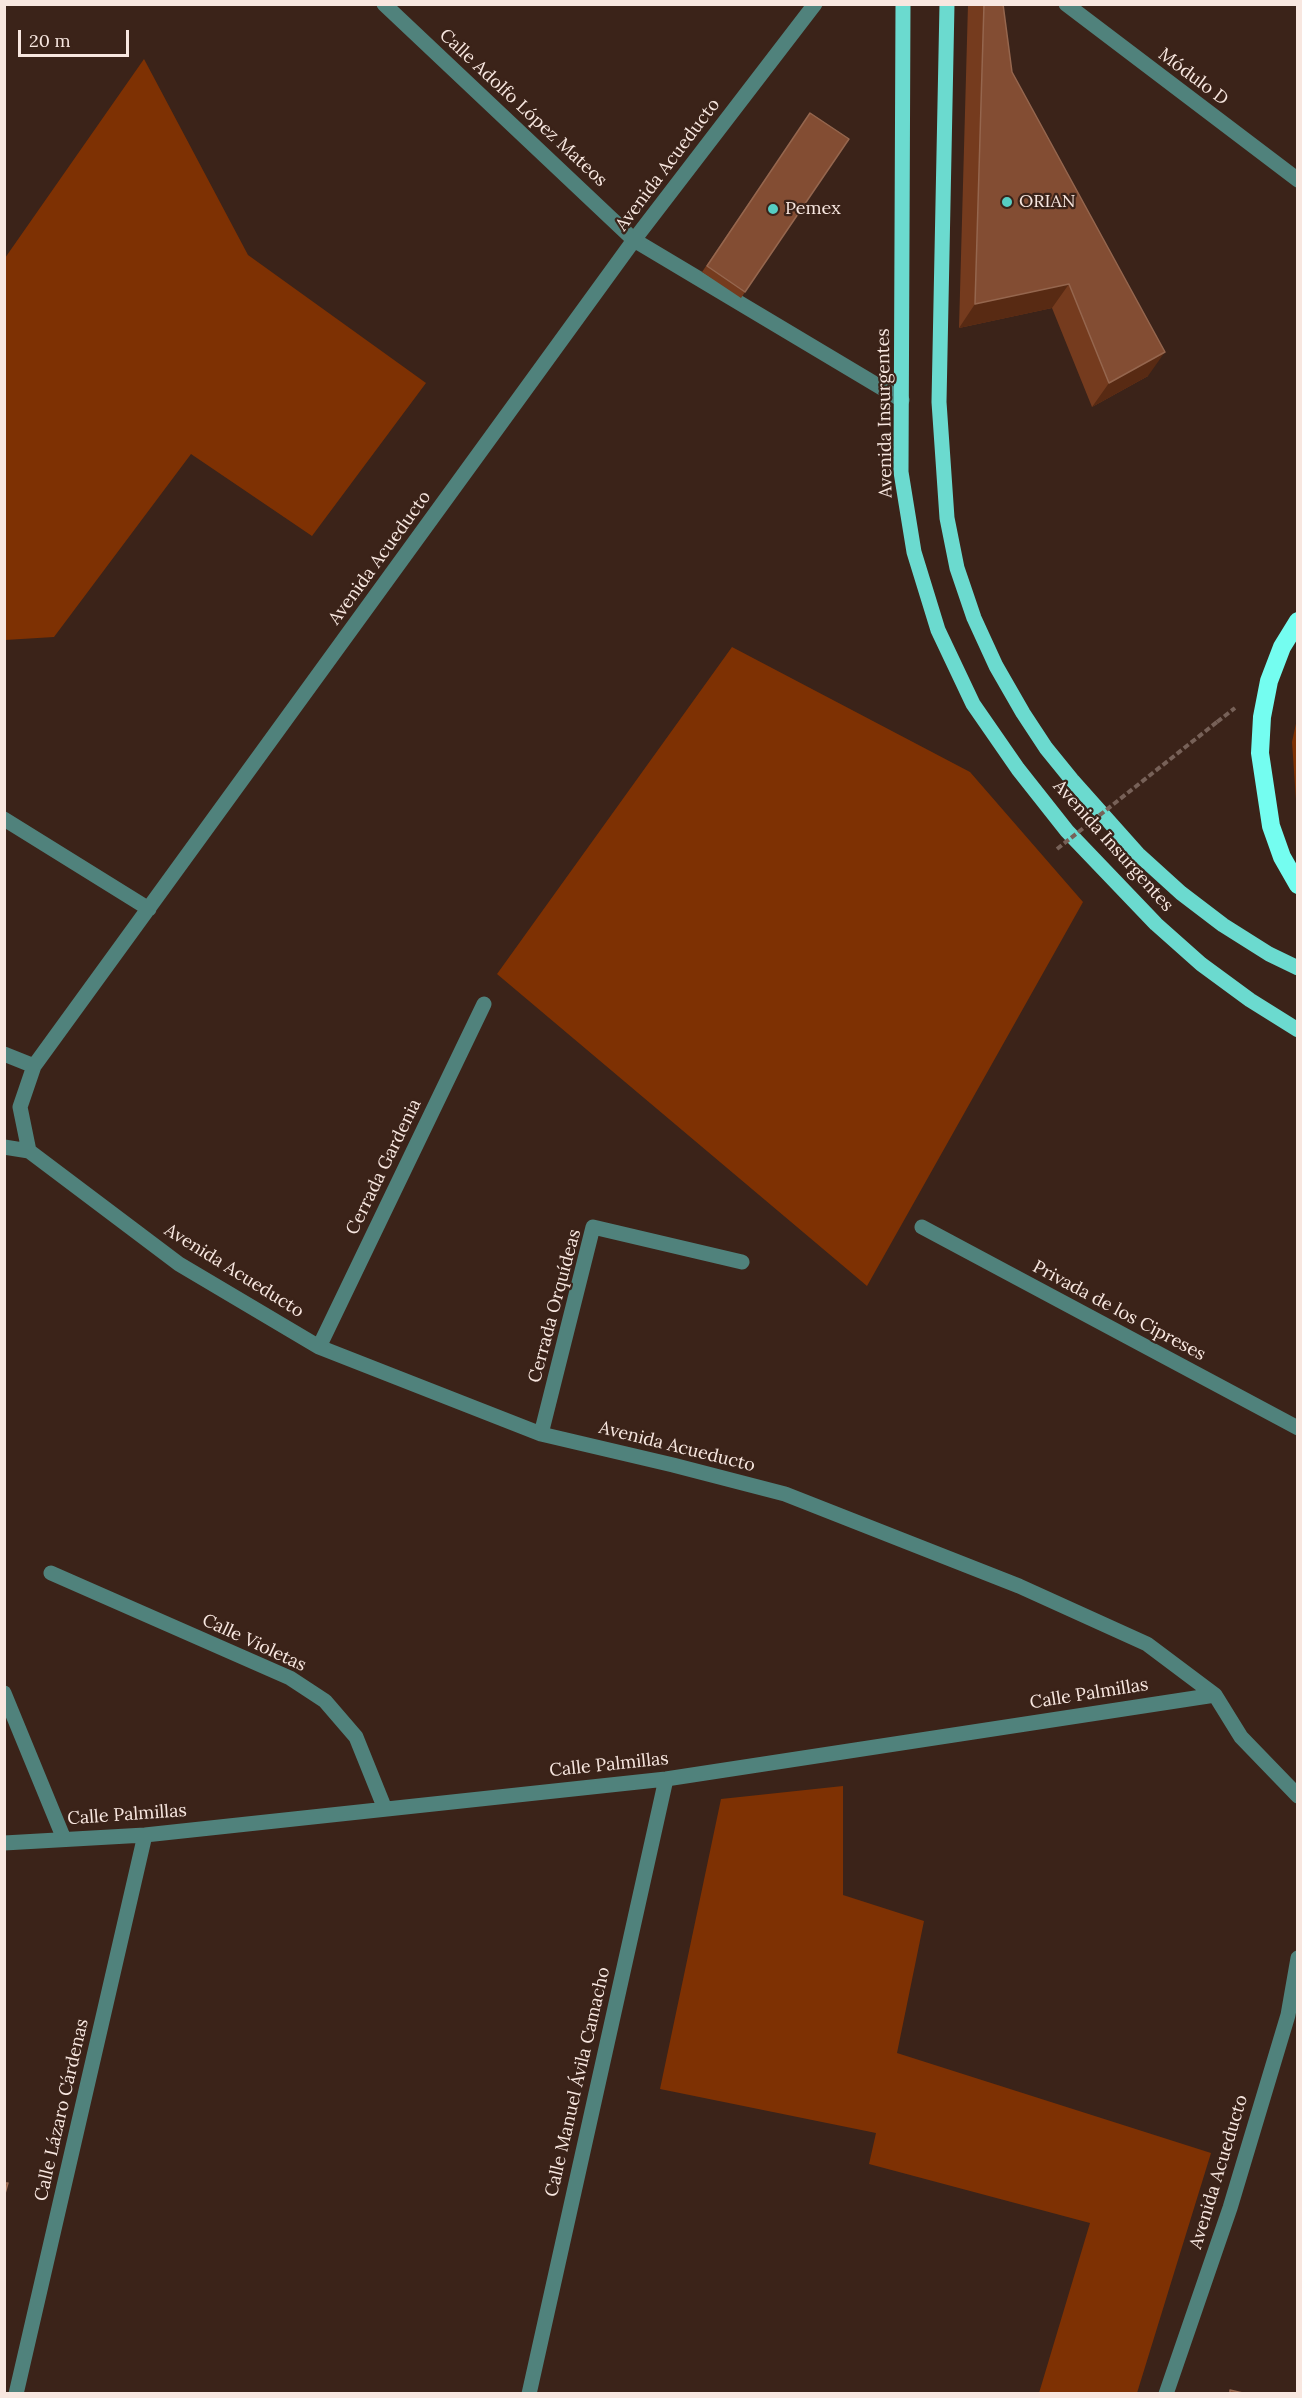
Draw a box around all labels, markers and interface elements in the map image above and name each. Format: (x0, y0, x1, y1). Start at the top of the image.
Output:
scale bar (21, 18, 132, 56)
street label: Calle Adolfo López Mateos (435, 25, 611, 191)
text: 20 m (29, 29, 71, 52)
street label: Módulo D (1154, 44, 1232, 110)
street label: Avenida Acueducto (611, 95, 725, 235)
place label: ORIAN (1019, 191, 1075, 213)
marker: ORIAN (1000, 195, 1014, 209)
place label: Pemex (785, 198, 841, 220)
marker: Pemex (766, 202, 780, 216)
street label: Avenida Insurgentes (873, 328, 897, 498)
street label: Avenida Acueducto (324, 487, 436, 629)
street label: Avenida Insurgentes (1048, 776, 1178, 916)
street label: Cerrada Gardenia (342, 1096, 426, 1238)
street label: Avenida Acueducto (160, 1219, 308, 1323)
street label: Cerrada Orquídeas (524, 1227, 586, 1385)
street label: Privada de los Cipreses (1029, 1256, 1209, 1366)
street label: Avenida Acueducto (597, 1417, 757, 1477)
street label: Calle Violetas (199, 1609, 309, 1677)
street label: Calle Palmillas (1028, 1674, 1150, 1714)
street label: Calle Palmillas (548, 1748, 670, 1782)
street label: Calle Palmillas (67, 1800, 187, 1830)
street label: Calle Manuel Ávila Camacho (541, 1965, 615, 2199)
street label: Calle Lázaro Cárdenas (31, 2017, 93, 2203)
street label: Avenida Acueducto (1185, 2092, 1253, 2252)

